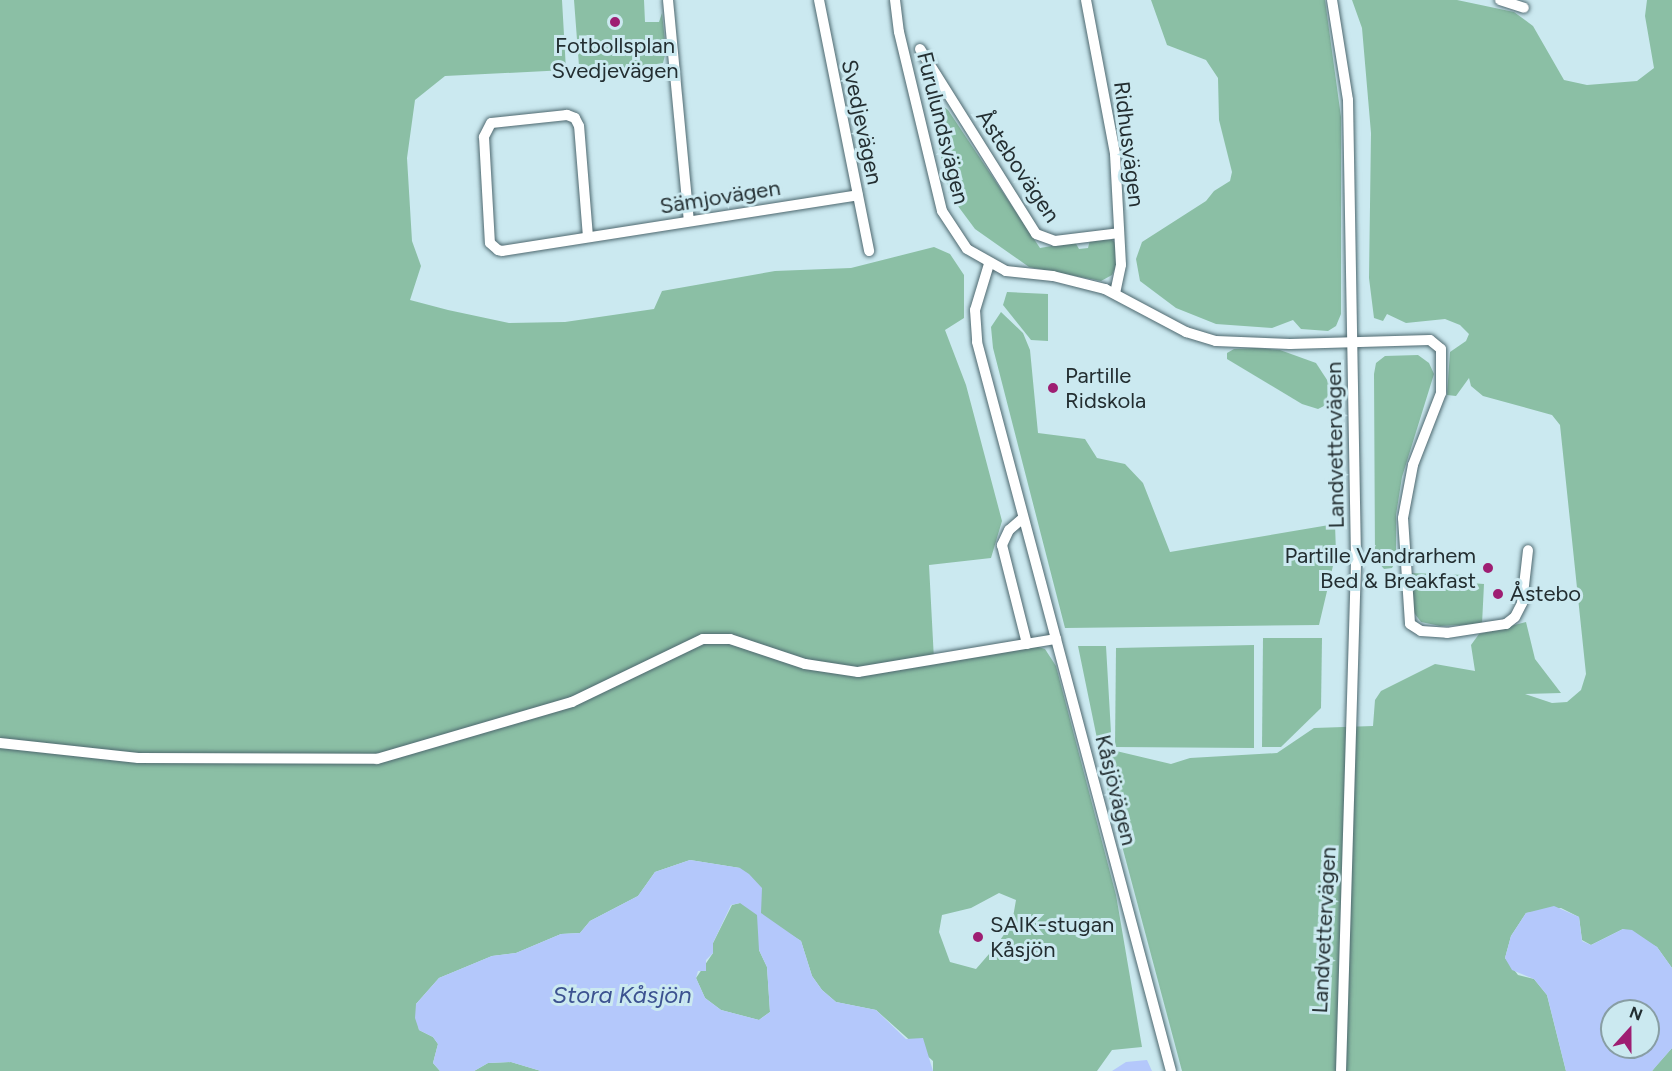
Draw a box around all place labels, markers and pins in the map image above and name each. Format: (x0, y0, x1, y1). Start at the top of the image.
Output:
marker: Fotbollsplan Svedjevägen (608, 15, 622, 29)
place label: Fotbollsplan Svedjevägen (551, 32, 679, 84)
place label: Partille Ridskola (1065, 362, 1146, 414)
marker: Partille Ridskola (1046, 381, 1060, 395)
place label: Partille Vandrarhem Bed & Breakfast (1284, 542, 1476, 594)
marker: Partille Vandrarhem Bed & Breakfast (1481, 561, 1495, 575)
place label: Åstebo (1510, 581, 1581, 607)
marker: Åstebo (1491, 587, 1505, 601)
place label: SAIK-stugan Kåsjön (990, 911, 1114, 962)
marker: SAIK-stugan Kåsjön (971, 930, 985, 944)

